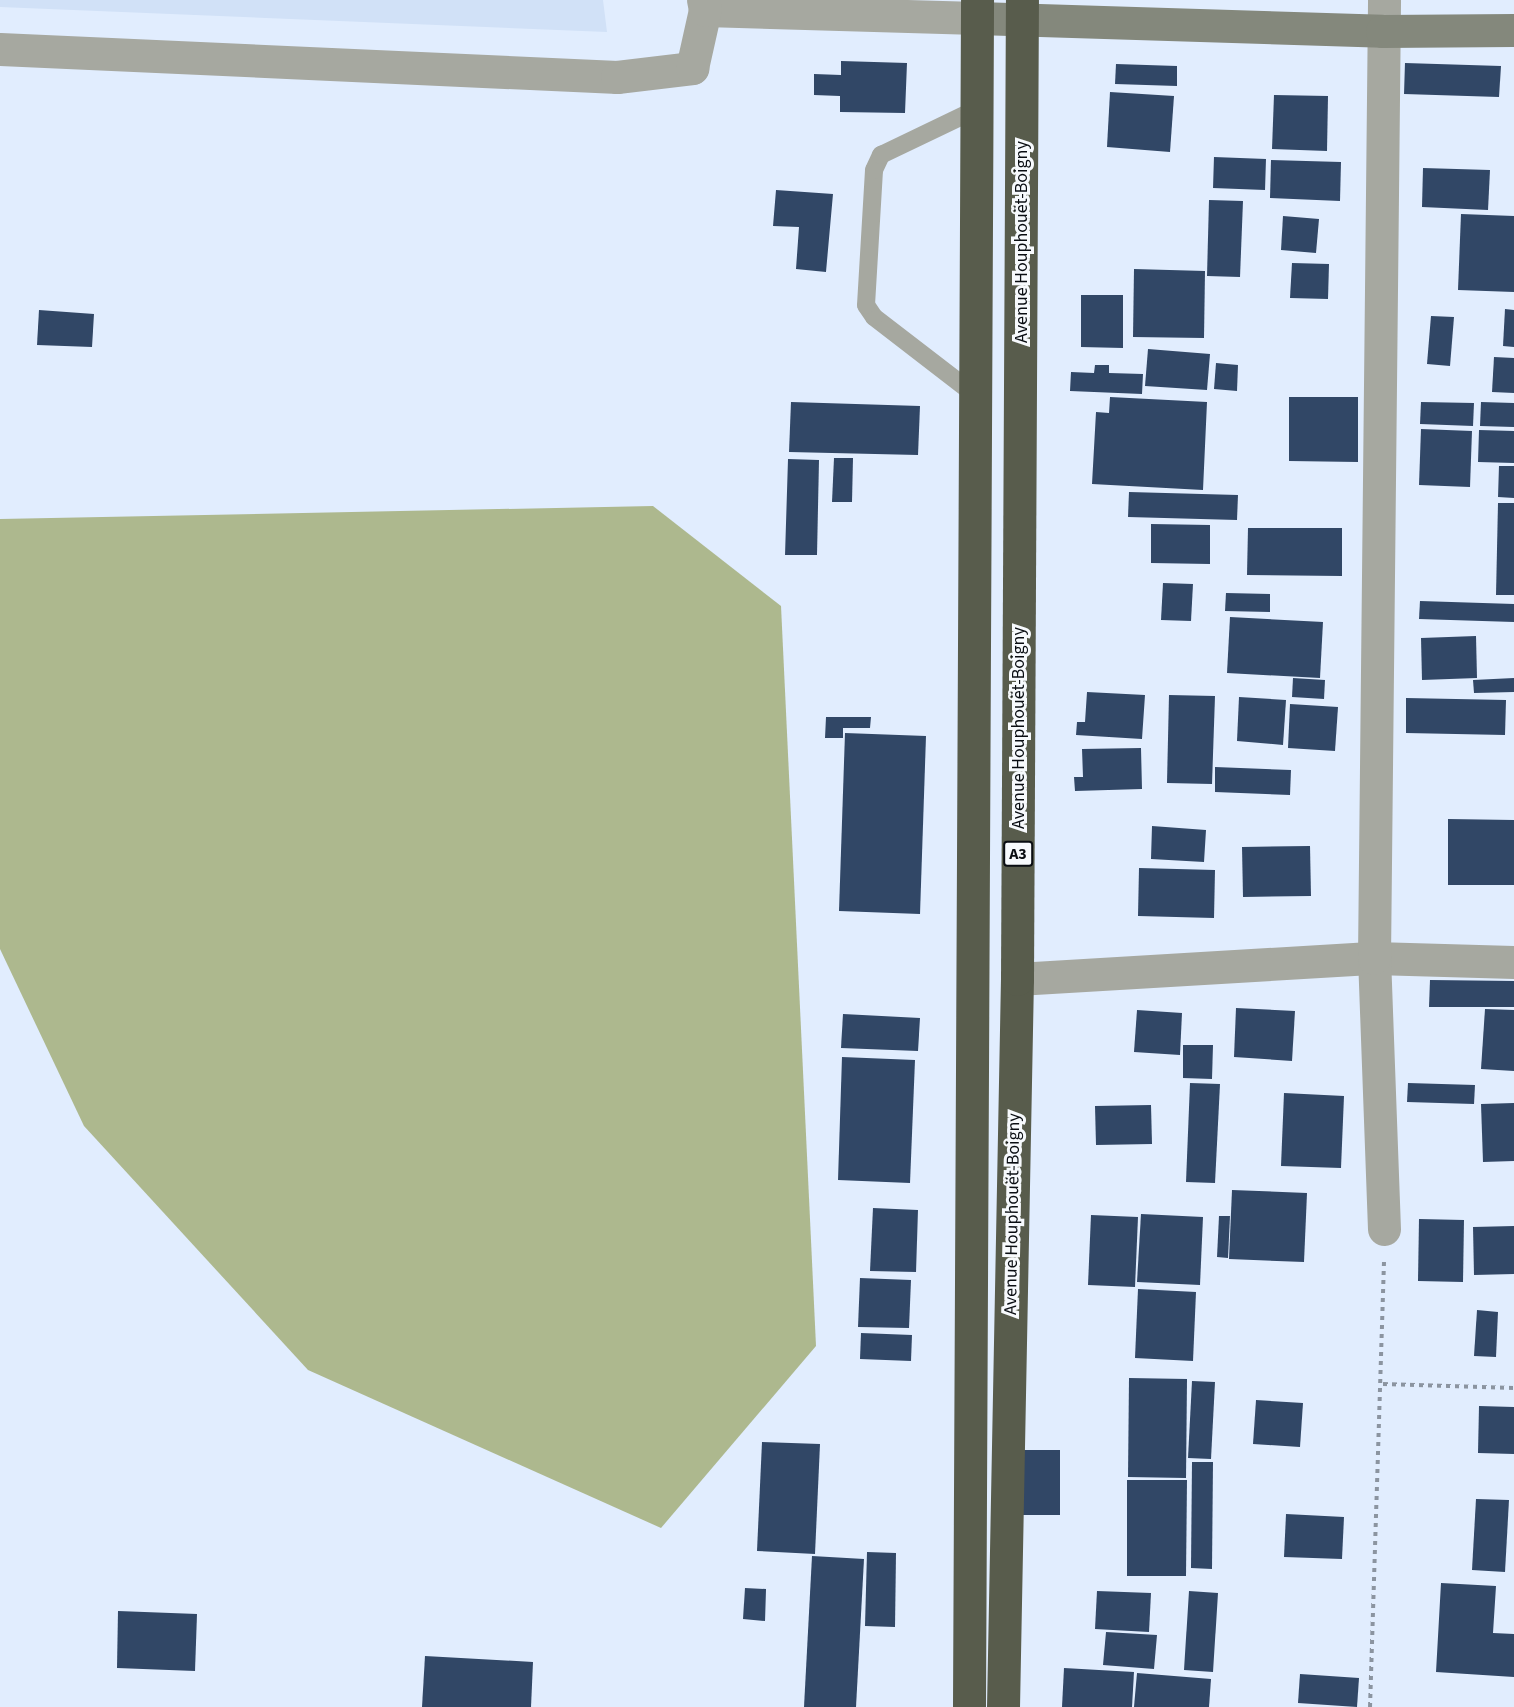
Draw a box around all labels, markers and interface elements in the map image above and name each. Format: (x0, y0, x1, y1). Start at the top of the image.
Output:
street label: Avenue Houphouët-Boigny (1011, 141, 1033, 343)
street label: Avenue Houphouët-Boigny (1008, 627, 1030, 829)
road number: A3 (1003, 841, 1033, 867)
street label: Avenue Houphouët-Boigny (1000, 1113, 1026, 1315)

